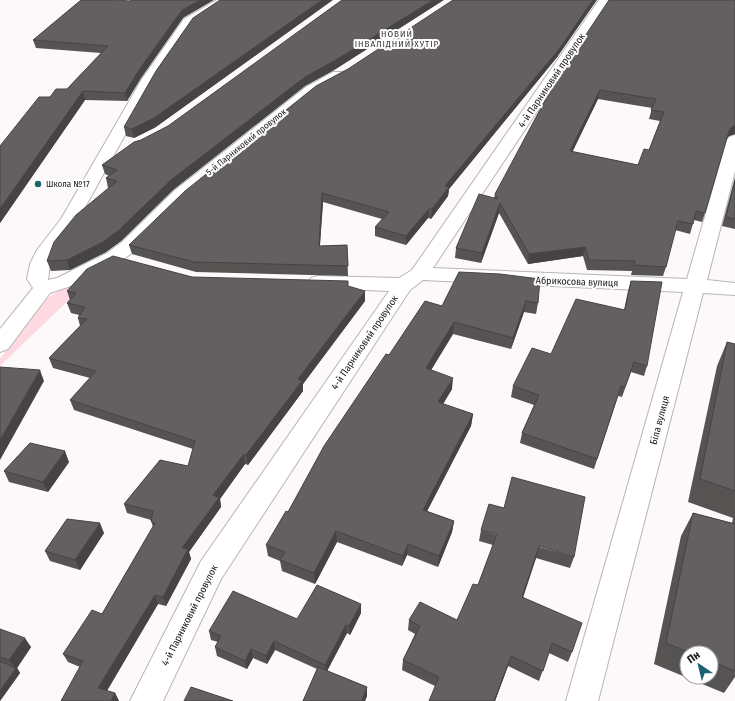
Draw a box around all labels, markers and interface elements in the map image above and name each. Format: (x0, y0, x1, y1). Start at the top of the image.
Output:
district label: НОВИЙ ІНВАЛІДНИЙ ХУТІР (355, 28, 439, 49)
street label: 4-й Парниковий провулок (516, 31, 588, 130)
street label: 5-й Парниковий провулок (204, 106, 289, 177)
marker: Школа №17 (33, 179, 43, 189)
place label: Школа №17 (46, 179, 90, 189)
street label: Абрикосова вулиця (536, 275, 618, 289)
street label: 4-й Парниковий провулок (329, 293, 401, 392)
street label: Біла вулиця (647, 394, 672, 446)
street label: 4-й Парниковий провулок (159, 563, 221, 668)
north arrow (679, 645, 719, 685)
text: Пн (685, 648, 703, 666)

